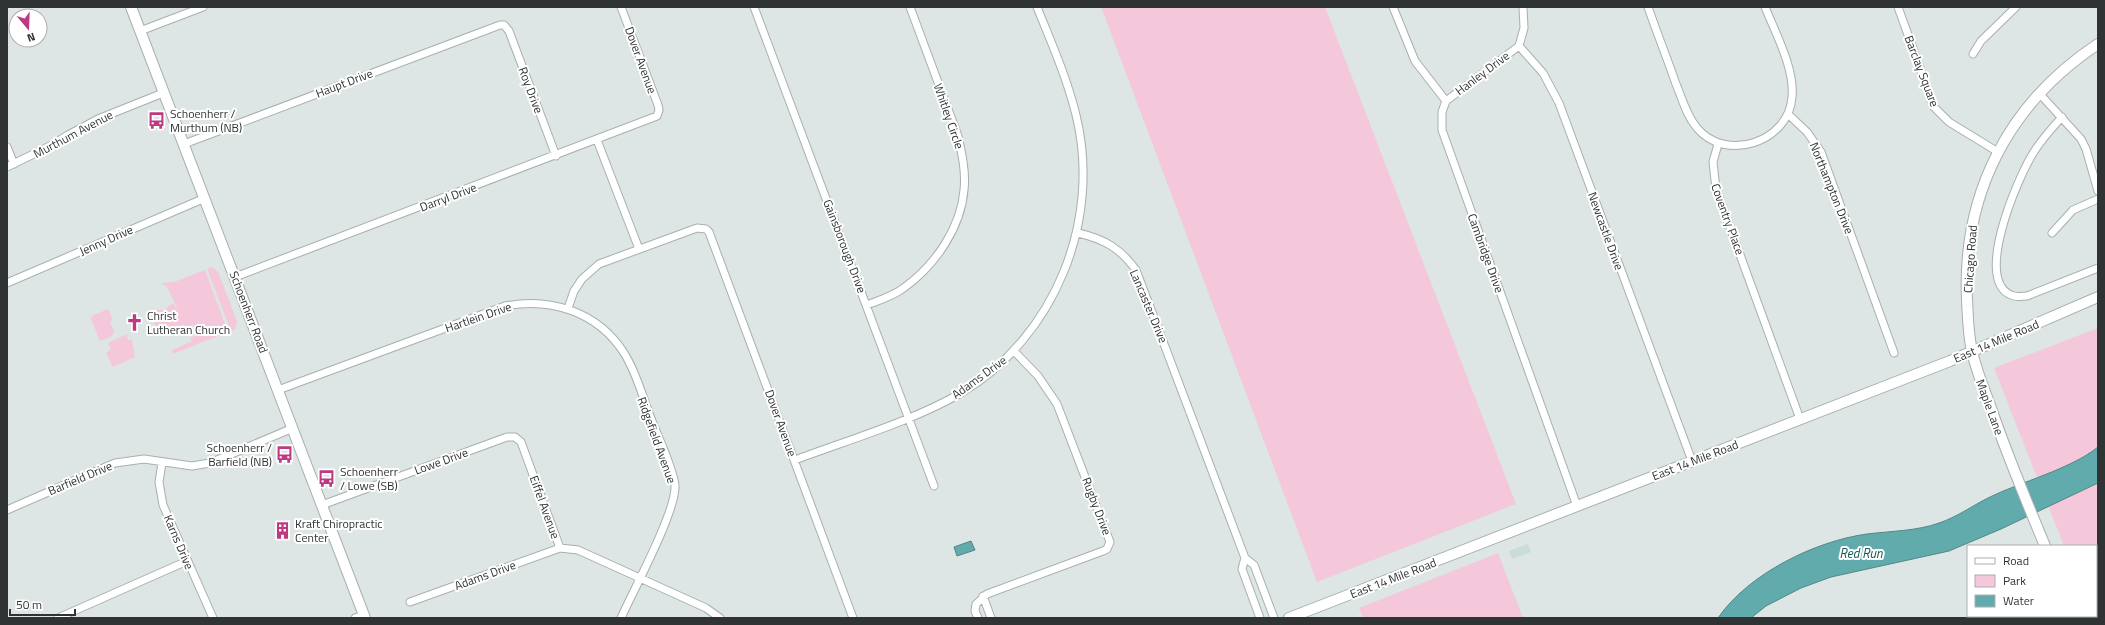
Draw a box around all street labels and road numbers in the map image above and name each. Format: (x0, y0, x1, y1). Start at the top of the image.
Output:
street label: Dover Avenue (620, 24, 662, 96)
street label: Barclay Square (1900, 33, 1944, 109)
street label: Hanley Drive (1451, 46, 1513, 100)
street label: Haupt Drive (313, 63, 375, 103)
street label: Roy Drive (513, 64, 549, 116)
street label: Whitley Circle (929, 81, 969, 151)
street label: Murthum Avenue (30, 105, 116, 163)
street label: Northampton Drive (1805, 139, 1859, 237)
street label: Darryl Drive (417, 177, 479, 217)
street label: Coventry Place (1706, 181, 1750, 257)
street label: Newcastle Drive (1583, 189, 1629, 273)
street label: Gainsborough Drive (818, 196, 872, 296)
street label: Cambridge Drive (1463, 211, 1509, 295)
street label: Jenny Drive (76, 220, 136, 260)
street label: Chicago Road (1958, 224, 1982, 294)
street label: Lancaster Drive (1125, 266, 1173, 346)
street label: Schoenherr Road (225, 268, 273, 356)
street label: Hartlein Drive (442, 297, 514, 337)
street label: East 14 Mile Road (1950, 314, 2042, 368)
street label: Adams Drive (948, 351, 1010, 403)
street label: Maple Lane (1971, 376, 2009, 438)
street label: Dover Avenue (760, 387, 802, 459)
street label: Ridgefield Avenue (633, 394, 681, 486)
street label: East 14 Mile Road (1649, 435, 1741, 485)
street label: Lowe Drive (411, 442, 471, 480)
street label: Barfield Drive (45, 456, 115, 500)
street label: Eiffel Avenue (525, 473, 565, 541)
street label: Rugby Drive (1077, 474, 1117, 538)
street label: Karns Drive (159, 512, 199, 572)
street label: East 14 Mile Road (1347, 553, 1439, 603)
street label: Adams Drive (452, 555, 518, 595)

